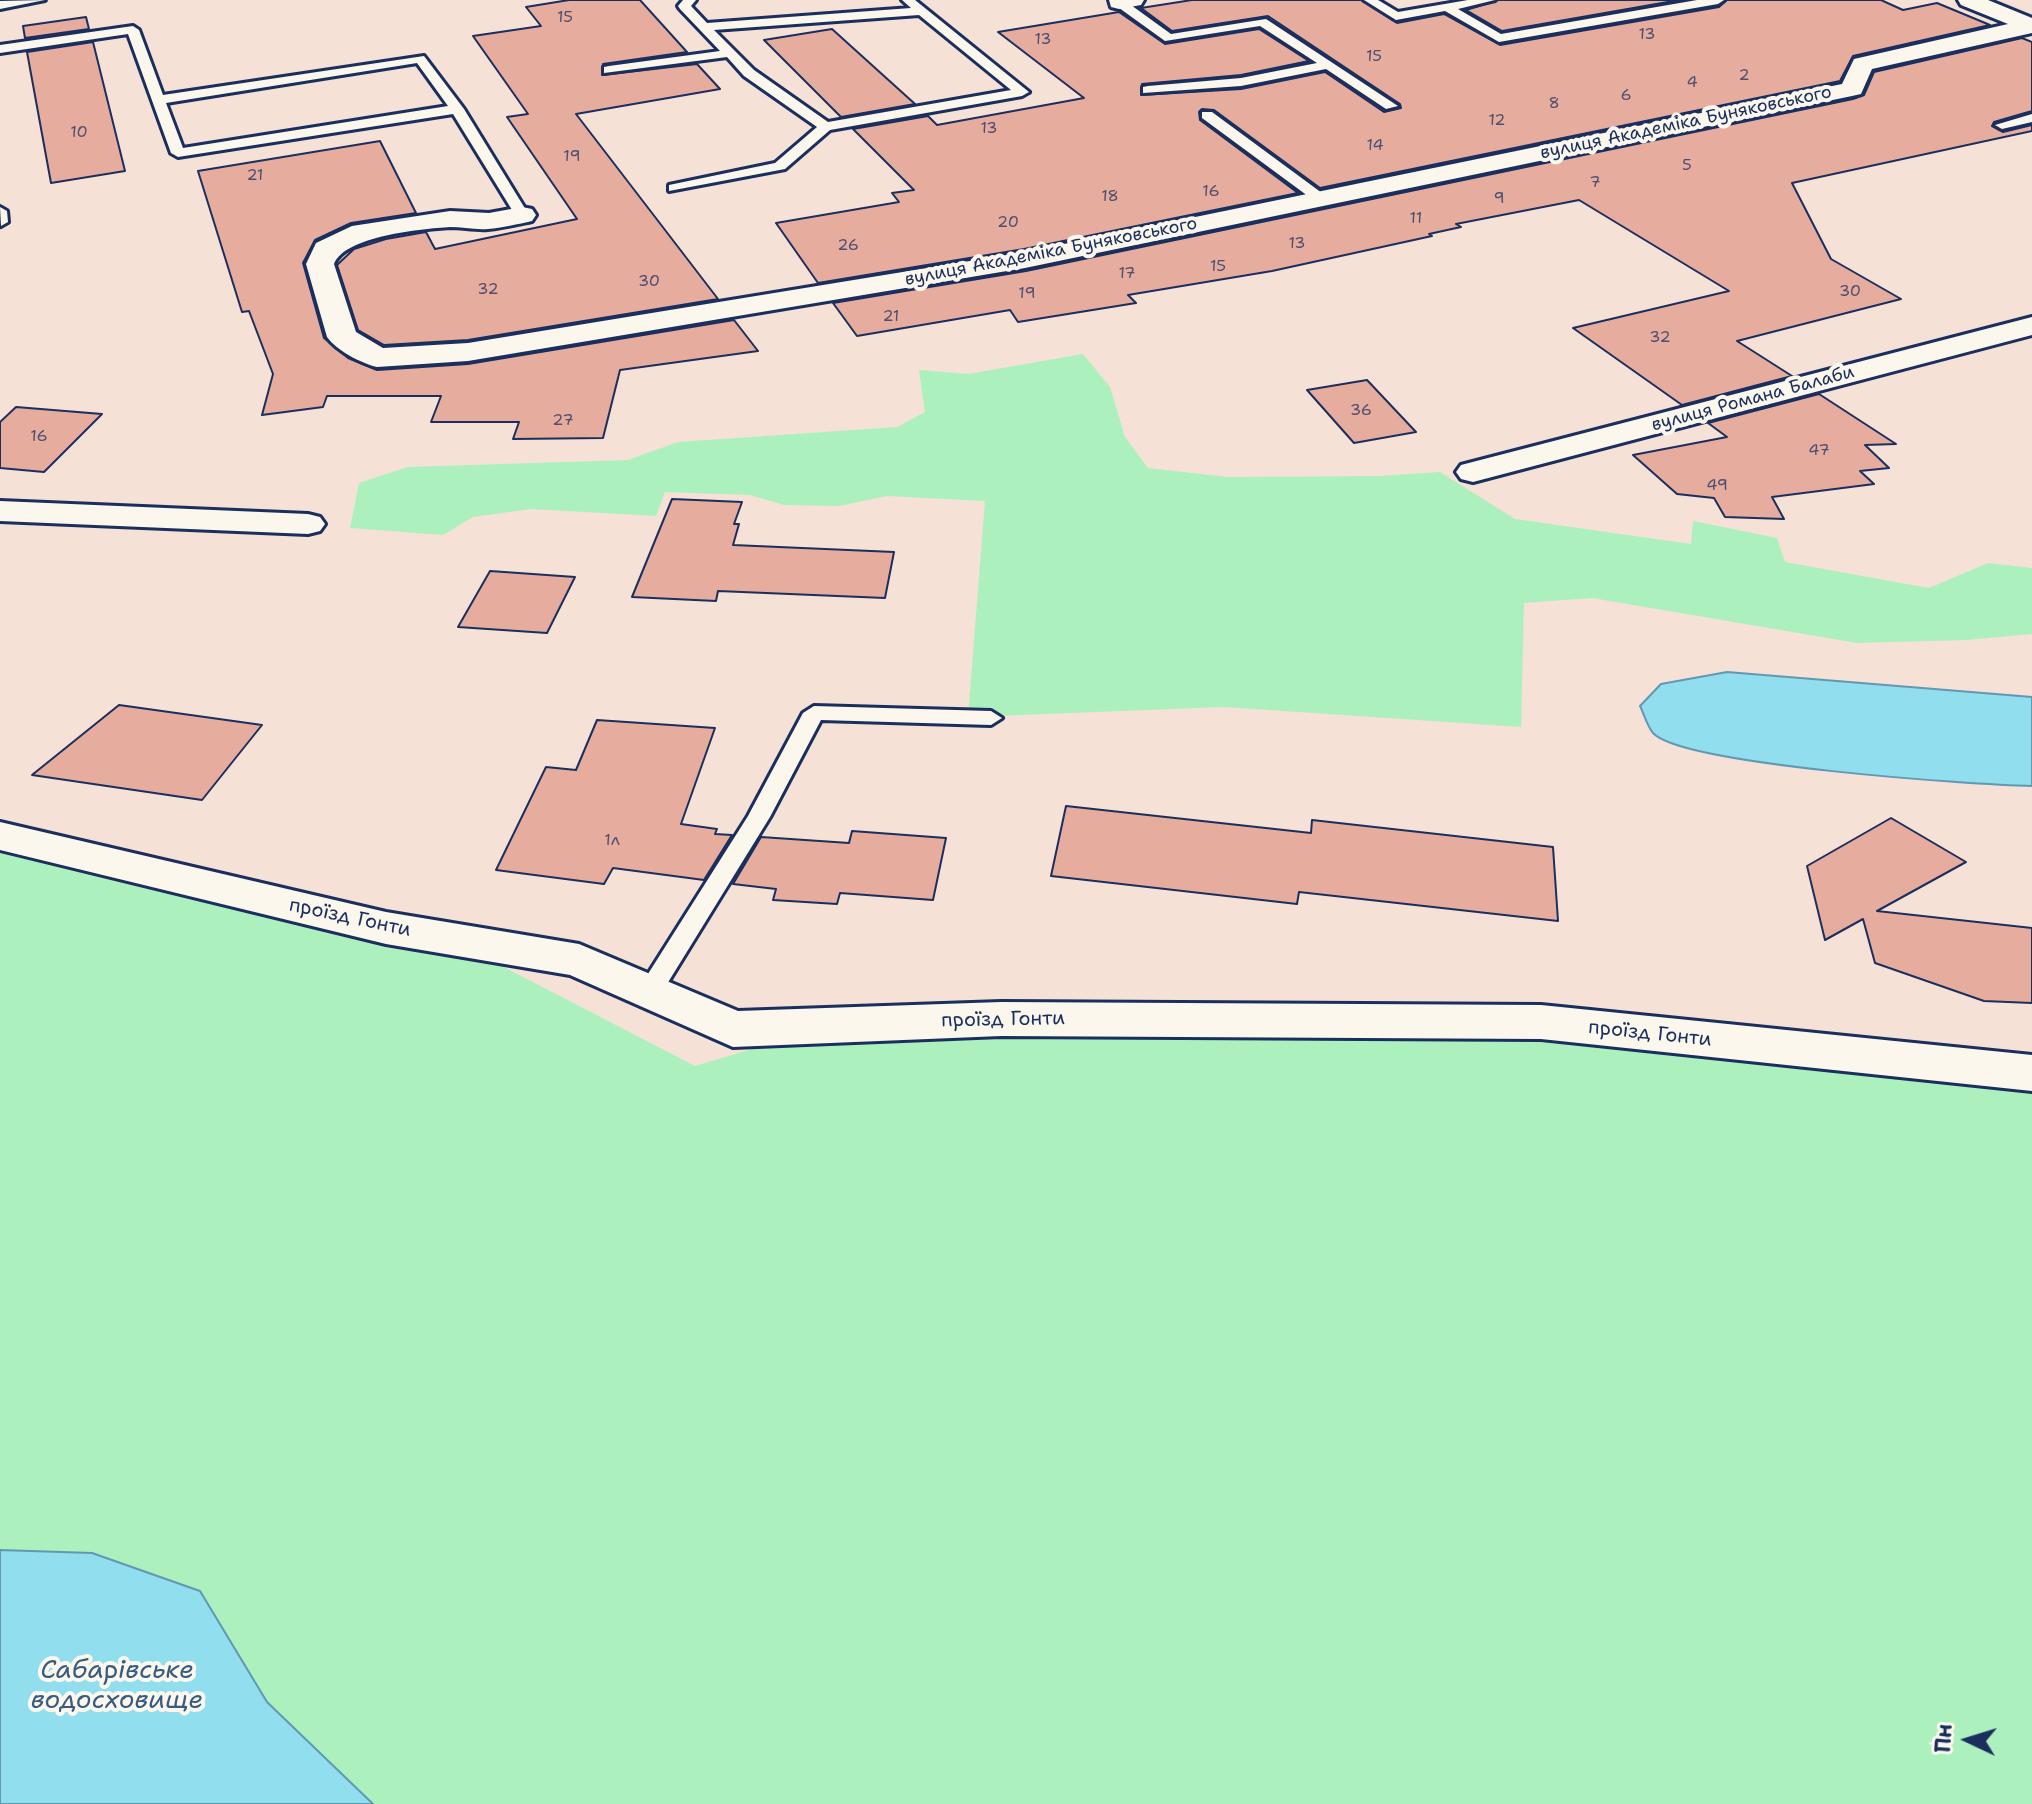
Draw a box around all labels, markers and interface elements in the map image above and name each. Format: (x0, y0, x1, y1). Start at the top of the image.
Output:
house number: 15 (557, 8, 573, 28)
house number: 13 (1638, 25, 1656, 45)
house number: 13 (1034, 30, 1052, 50)
house number: 15 (1366, 47, 1382, 67)
house number: 2 (1738, 66, 1750, 86)
house number: 4 (1686, 73, 1698, 93)
street label: вулиця Академіка Буняковського (1538, 82, 1834, 164)
house number: 6 (1620, 86, 1632, 106)
house number: 8 (1548, 94, 1560, 114)
house number: 12 (1488, 111, 1506, 131)
house number: 13 (980, 119, 998, 139)
house number: 10 (70, 123, 88, 143)
house number: 14 (1366, 136, 1384, 156)
house number: 19 (563, 147, 581, 167)
house number: 5 (1682, 156, 1692, 176)
house number: 21 (246, 166, 264, 186)
house number: 7 (1589, 173, 1601, 193)
house number: 16 (1202, 182, 1220, 202)
house number: 18 (1101, 187, 1119, 207)
house number: 9 (1493, 189, 1505, 209)
house number: 11 (1410, 209, 1422, 229)
street label: вулиця Академіка Буняковського (903, 213, 1199, 291)
house number: 20 (997, 213, 1019, 233)
house number: 13 (1288, 234, 1306, 254)
house number: 26 (837, 236, 859, 256)
house number: 15 (1210, 257, 1226, 277)
house number: 17 (1118, 264, 1136, 284)
house number: 30 (638, 272, 660, 292)
house number: 32 (477, 280, 499, 300)
house number: 30 (1839, 282, 1861, 302)
house number: 19 (1018, 284, 1036, 304)
house number: 21 (882, 307, 900, 327)
house number: 32 (1649, 328, 1671, 348)
street label: вулиця Романа Балаби (1649, 361, 1857, 437)
house number: 36 (1350, 401, 1372, 421)
house number: 27 (552, 411, 574, 431)
house number: 16 (30, 427, 48, 447)
house number: 47 (1808, 441, 1830, 461)
house number: 49 (1706, 476, 1728, 496)
house number: 1л (604, 831, 620, 851)
street label: проїзд Гонти (287, 893, 413, 943)
street label: проїзд Гонти (941, 1007, 1065, 1033)
street label: проїзд Гонти (1587, 1016, 1713, 1052)
water label: Сабарівське водосховище (31, 1655, 203, 1716)
north arrow (1928, 1700, 2008, 1780)
text: Пн (1928, 1723, 1959, 1754)

